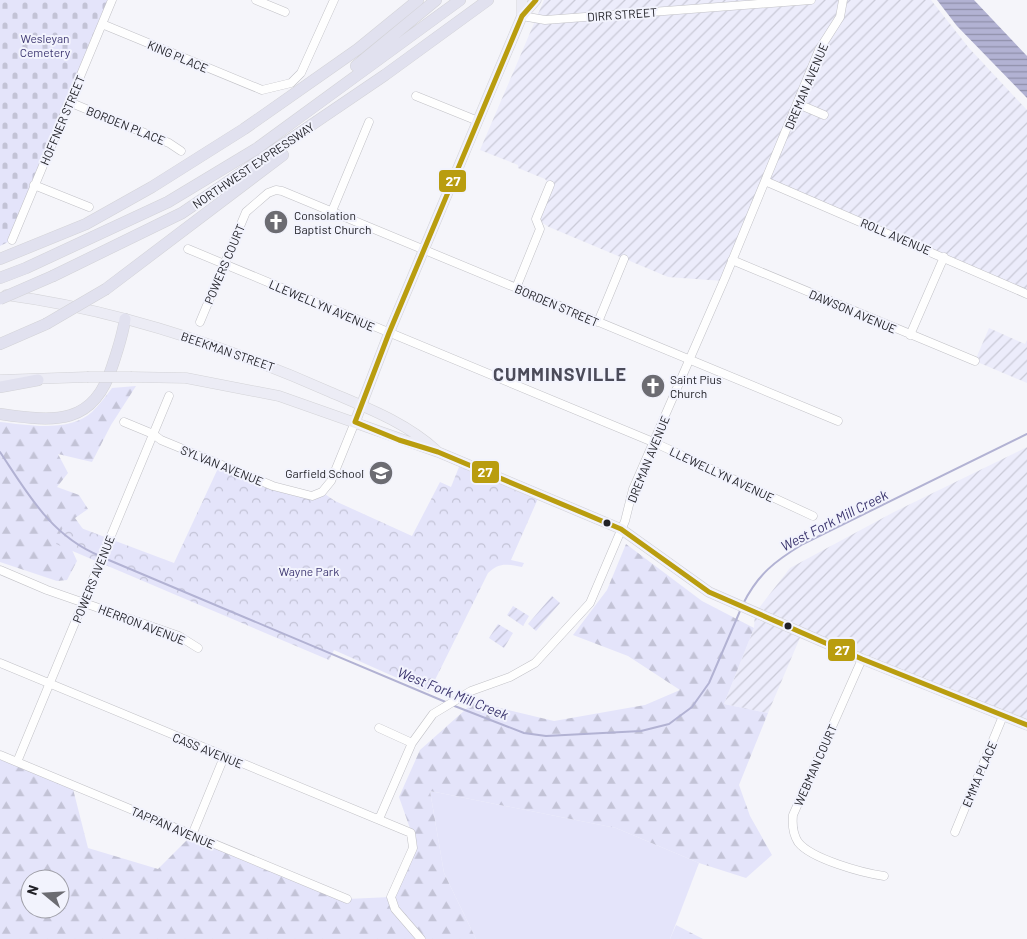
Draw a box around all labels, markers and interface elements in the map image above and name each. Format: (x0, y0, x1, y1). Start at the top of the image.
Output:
street label: DIRR STREET (587, 5, 658, 23)
park label: Wesleyan Cemetery (20, 31, 71, 59)
street label: KING PLACE (146, 37, 210, 75)
street label: DREMAN AVENUE (782, 41, 830, 131)
street label: HOFFNER STREET (37, 73, 87, 167)
street label: BORDEN PLACE (85, 103, 167, 147)
street label: NORTHWEST EXPRESSWAY (190, 119, 317, 211)
line badge: 27 (438, 169, 467, 193)
text: 27 (446, 172, 460, 189)
place label: Consolation Baptist Church (294, 208, 371, 236)
church icon: Consolation Baptist Church (263, 209, 289, 235)
street label: ROLL AVENUE (859, 215, 933, 257)
street label: POWERS COURT (201, 222, 247, 306)
street label: LLEWELLYN AVENUE (267, 276, 377, 334)
street label: BORDEN STREET (513, 281, 601, 329)
street label: DAWSON AVENUE (807, 286, 899, 336)
street label: BEEKMAN STREET (179, 328, 277, 374)
district label: CUMMINSVILLE (493, 363, 627, 385)
place label: Saint Pius Church (670, 372, 722, 400)
church icon: Saint Pius Church (640, 373, 666, 399)
street label: DREMAN AVENUE (624, 414, 672, 504)
street label: SYLVAN AVENUE (179, 442, 265, 488)
street label: LLEWELLYN AVENUE (668, 444, 776, 504)
school or university icon: Garfield School (368, 460, 394, 486)
line badge: 27 (471, 460, 500, 484)
text: 27 (478, 463, 492, 480)
place label: Garfield School (285, 466, 364, 480)
water label: West Fork Mill Creek (778, 486, 891, 554)
unlabelled marker (602, 518, 612, 528)
street label: POWERS AVENUE (69, 533, 117, 625)
park label: Wayne Park (279, 564, 339, 578)
street label: HERRON AVENUE (97, 601, 187, 647)
unlabelled marker (783, 621, 793, 631)
line badge: 27 (827, 638, 856, 662)
text: 27 (835, 641, 849, 658)
water label: West Fork Mill Creek (395, 663, 511, 723)
street label: WEBMAN COURT (791, 722, 839, 808)
street label: CASS AVENUE (171, 730, 245, 770)
street label: EMMA PLACE (959, 739, 999, 809)
street label: TAPPAN AVENUE (129, 803, 217, 851)
north arrow (20, 869, 70, 919)
text: N (23, 883, 42, 897)

